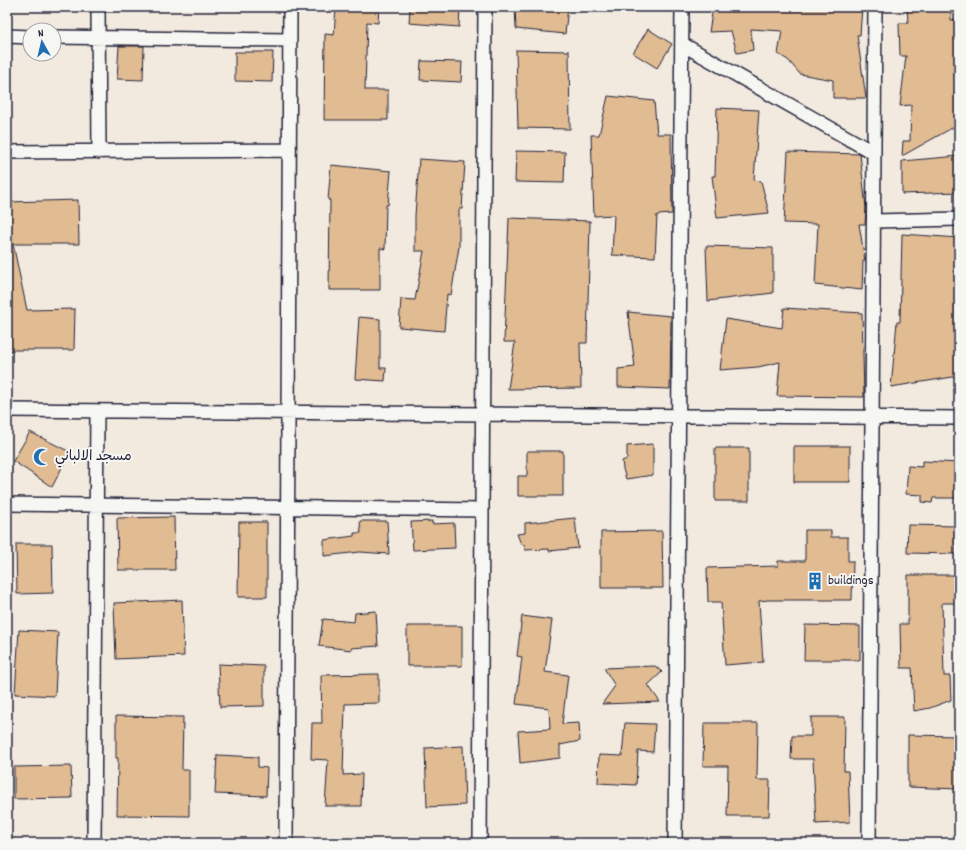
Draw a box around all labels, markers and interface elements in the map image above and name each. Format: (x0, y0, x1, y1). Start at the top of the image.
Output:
north arrow (22, 22, 62, 62)
text: N (37, 26, 45, 42)
mosque icon: مسجد الالباني (32, 447, 52, 467)
place label: مسجد الالباني (55, 447, 132, 468)
building icon: buildings (805, 571, 825, 591)
place label: buildings (828, 571, 874, 591)

